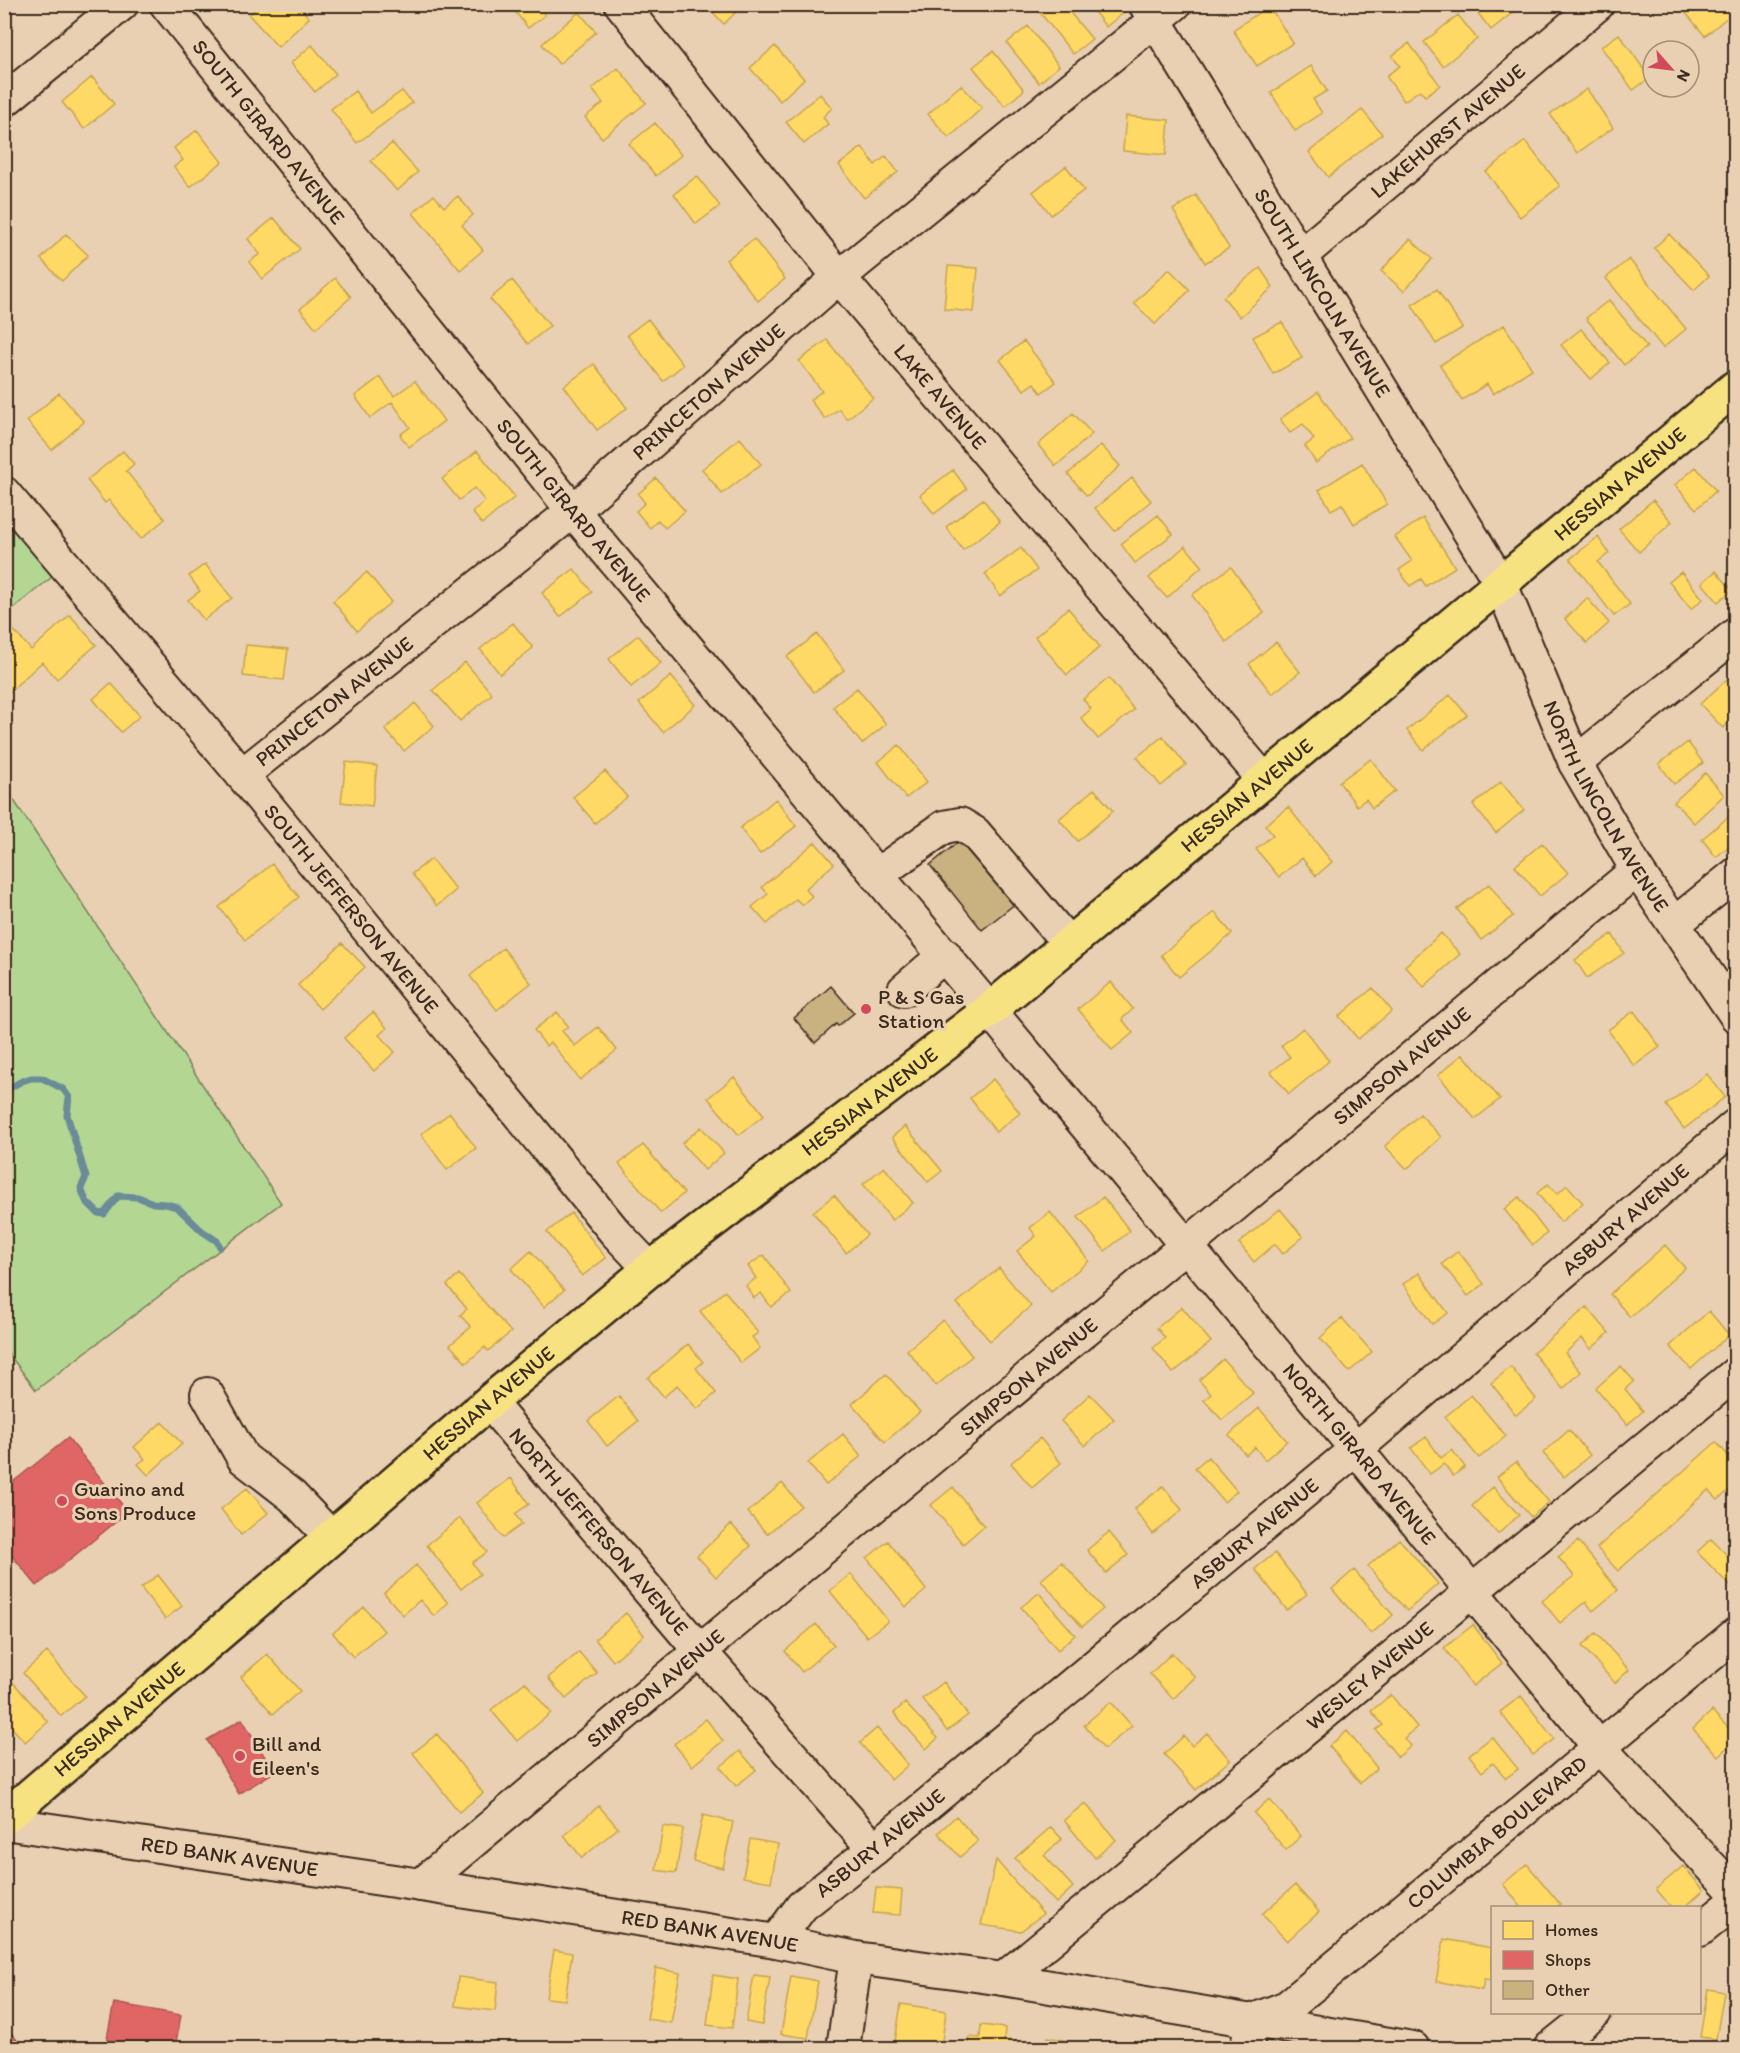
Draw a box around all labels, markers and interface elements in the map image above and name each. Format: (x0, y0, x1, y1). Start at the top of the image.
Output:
street label: SOUTH GIRARD AVENUE (187, 34, 351, 229)
north arrow (1641, 39, 1701, 99)
street label: LAKEHURST AVENUE (1365, 58, 1530, 203)
text: N (1673, 67, 1695, 85)
street label: SOUTH LINCOLN AVENUE (1249, 184, 1397, 402)
street label: PRINCETON AVENUE (627, 318, 790, 465)
street label: LAKE AVENUE (889, 338, 992, 454)
street label: SOUTH GIRARD AVENUE (492, 413, 657, 607)
street label: HESSIAN AVENUE (1548, 421, 1691, 546)
street label: PRINCETON AVENUE (250, 631, 418, 772)
street label: NORTH LINCOLN AVENUE (1538, 697, 1675, 917)
street label: HESSIAN AVENUE (1175, 733, 1318, 857)
street label: SOUTH JEFFERSON AVENUE (259, 799, 445, 1018)
place label: P & S Gas Station (878, 984, 964, 1033)
street label: SIMPSON AVENUE (1328, 1001, 1476, 1130)
marker: P & S Gas Station (859, 1002, 873, 1016)
street label: HESSIAN AVENUE (796, 1041, 942, 1161)
street label: ASBURY AVENUE (1556, 1158, 1694, 1280)
street label: SIMPSON AVENUE (954, 1312, 1102, 1441)
street label: HESSIAN AVENUE (417, 1340, 559, 1465)
street label: NORTH GIRARD AVENUE (1278, 1358, 1442, 1550)
street label: NORTH JEFFERSON AVENUE (504, 1422, 694, 1640)
street label: ASBURY AVENUE (1185, 1472, 1324, 1593)
place label: Guarino and Sons Produce (74, 1476, 196, 1525)
marker: Guarino and Sons Produce (55, 1494, 69, 1508)
street label: WESLEY AVENUE (1301, 1615, 1438, 1735)
street label: SIMPSON AVENUE (581, 1623, 729, 1753)
street label: HESSIAN AVENUE (48, 1655, 190, 1782)
place label: Bill and Eileen's (252, 1731, 322, 1780)
marker: Bill and Eileen's (233, 1749, 247, 1763)
street label: COLUMBIA BOULEVARD (1402, 1750, 1592, 1914)
street label: ASBURY AVENUE (810, 1783, 950, 1903)
street label: RED BANK AVENUE (139, 1831, 320, 1882)
street label: RED BANK AVENUE (620, 1904, 801, 1957)
legend (1491, 1906, 1701, 2014)
text: Homes (1545, 1919, 1598, 1941)
text: Shops (1545, 1949, 1591, 1971)
text: Other (1545, 1979, 1591, 2001)

